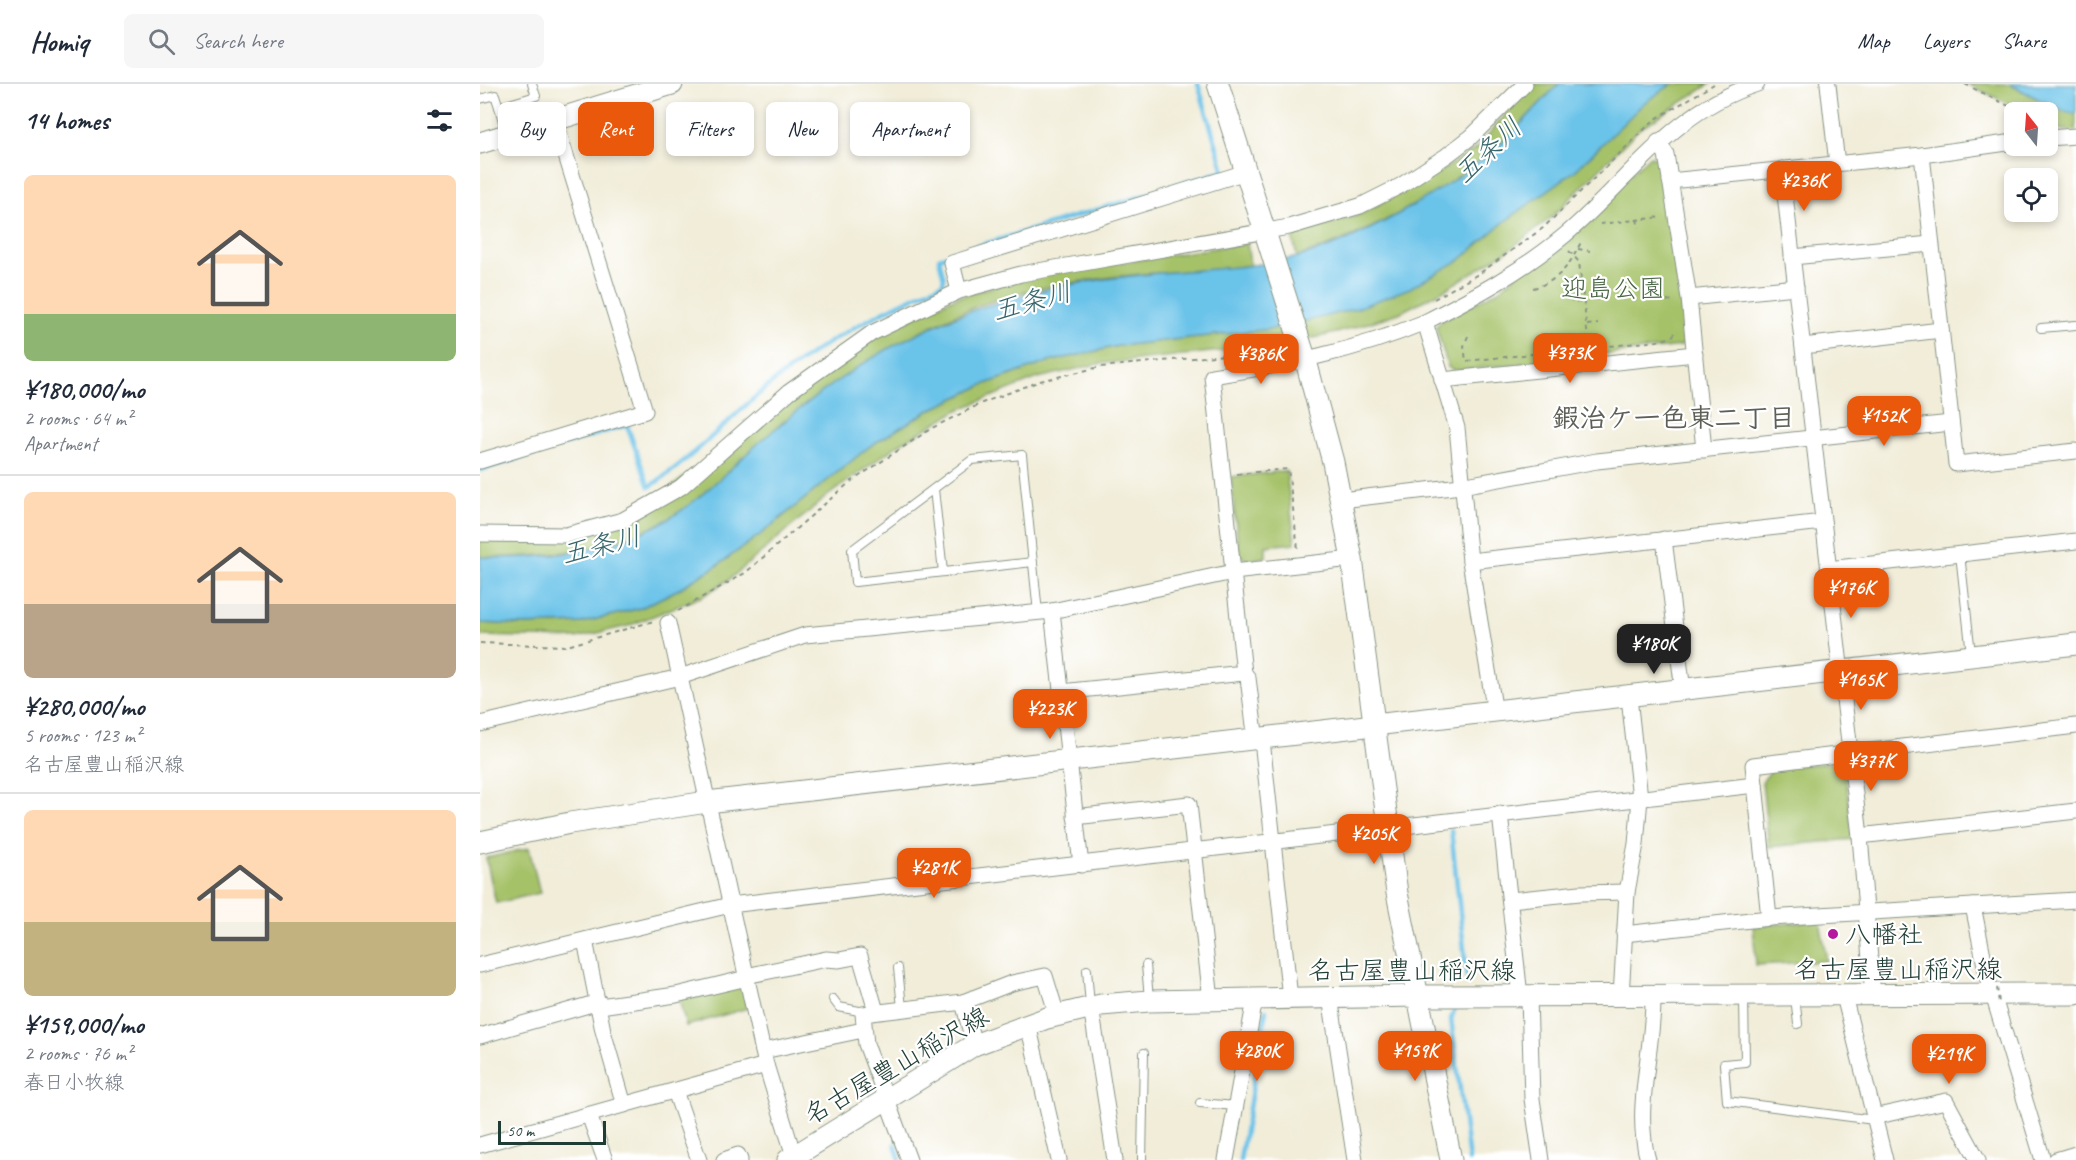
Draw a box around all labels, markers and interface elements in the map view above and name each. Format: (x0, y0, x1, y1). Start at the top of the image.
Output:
search box (124, 14, 544, 68)
text: Homiq (30, 24, 88, 59)
icon: search (145, 25, 178, 58)
text: Search here (193, 27, 283, 55)
text: Map (1857, 28, 1890, 54)
text: Layers (1923, 28, 1969, 54)
text: Share (2002, 28, 2046, 54)
chip: Buy (498, 102, 566, 156)
chip: Rent (578, 102, 654, 156)
chip: Filters (666, 102, 754, 156)
chip: New (766, 102, 838, 156)
chip: Apartment (850, 102, 970, 156)
north arrow (2004, 102, 2058, 156)
map controls (2004, 102, 2058, 222)
text: 14 homes (24, 104, 109, 137)
icon: filters (423, 104, 456, 137)
water label: 五条川 (1447, 110, 1529, 190)
pin: ¥236K (1762, 161, 1846, 212)
text: ¥236K (1781, 168, 1827, 193)
button: locate (2004, 168, 2058, 222)
icon: home (186, 214, 294, 322)
park label: 迎島公園 (1561, 272, 1665, 305)
water label: 五条川 (988, 274, 1076, 328)
pin: ¥373K (1528, 333, 1612, 384)
pin: ¥386K (1219, 334, 1303, 385)
text: ¥373K (1547, 340, 1593, 365)
text: ¥386K (1238, 341, 1284, 366)
text: ¥180,000/mo (24, 373, 144, 406)
pin: ¥152K (1842, 396, 1926, 447)
district label: 鍜治ケ一色東二丁目 (1553, 401, 1796, 435)
text: ¥152K (1861, 403, 1907, 428)
text: 2 rooms · 64 m² (24, 406, 132, 431)
text: Apartment (24, 431, 97, 456)
water label: 五条川 (558, 519, 644, 571)
icon: home (186, 531, 294, 639)
pin: ¥176K (1809, 568, 1893, 619)
text: ¥176K (1828, 575, 1874, 600)
pin: ¥180K (1612, 624, 1696, 675)
text: ¥180K (1631, 631, 1677, 656)
pin: ¥165K (1819, 660, 1903, 711)
text: ¥165K (1838, 667, 1884, 692)
pin: ¥223K (1008, 689, 1092, 740)
text: ¥280,000/mo (24, 690, 144, 723)
text: ¥223K (1027, 696, 1073, 721)
text: 5 rooms · 123 m² (24, 723, 141, 748)
pin: ¥377K (1829, 741, 1913, 792)
text: ¥377K (1848, 748, 1894, 773)
text: 名古屋豊山稲沢線 (24, 752, 184, 777)
pin: ¥205K (1332, 814, 1416, 865)
text: ¥205K (1351, 821, 1397, 846)
pin: ¥281K (892, 848, 976, 899)
icon: home (186, 849, 294, 957)
text: ¥281K (911, 855, 957, 880)
place label: 八幡社 (1845, 918, 1923, 951)
marker: 八幡社 (1826, 927, 1840, 941)
street label: 名古屋豊山稲沢線 (1794, 953, 2002, 986)
street label: 名古屋豊山稲沢線 (1308, 954, 1516, 987)
street label: 名古屋豊山稲沢線 (798, 999, 995, 1132)
text: ¥159,000/mo (24, 1008, 144, 1041)
pin: ¥280K (1215, 1031, 1299, 1082)
pin: ¥159K (1373, 1031, 1457, 1082)
pin: ¥219K (1907, 1034, 1991, 1085)
text: ¥280K (1234, 1038, 1280, 1063)
text: ¥159K (1392, 1038, 1438, 1063)
text: 2 rooms · 76 m² (24, 1041, 132, 1066)
text: ¥219K (1926, 1041, 1972, 1066)
text: 春日小牧線 (24, 1070, 124, 1095)
scale bar (498, 1118, 606, 1146)
text: 50 m (507, 1121, 534, 1141)

